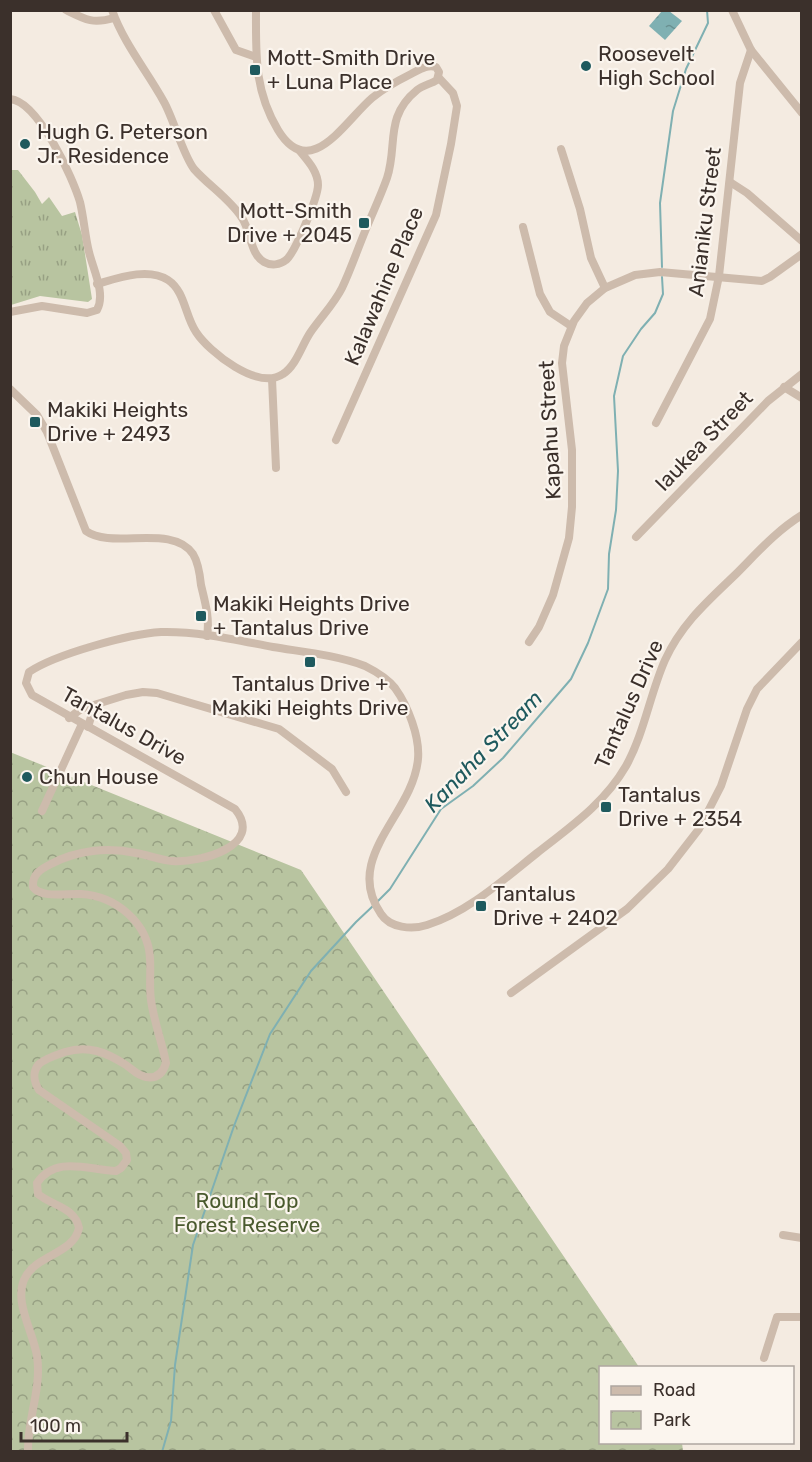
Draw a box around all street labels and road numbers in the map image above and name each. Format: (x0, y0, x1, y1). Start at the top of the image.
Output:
street label: Anianiku Street (683, 146, 726, 298)
street label: Kalawahine Place (339, 203, 428, 369)
street label: Kapahu Street (533, 360, 566, 500)
street label: Iaukea Street (650, 385, 758, 496)
street label: Tantalus Drive (589, 636, 668, 772)
street label: Tantalus Drive (58, 681, 191, 770)

